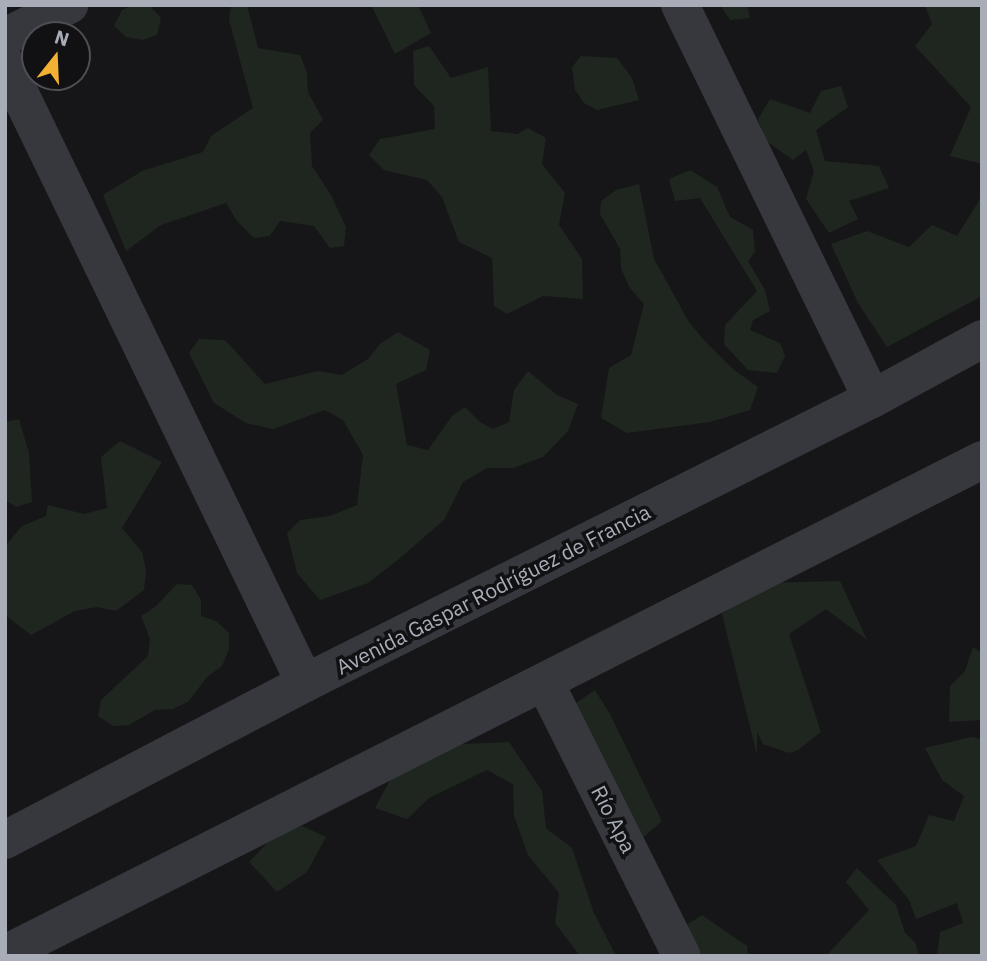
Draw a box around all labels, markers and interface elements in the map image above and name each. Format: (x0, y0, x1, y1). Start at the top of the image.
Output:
north arrow (21, 21, 91, 91)
text: N (52, 24, 72, 51)
street label: Avenida Gaspar Rodríguez de Francia (332, 499, 654, 679)
street label: Río Apa (586, 781, 642, 857)

